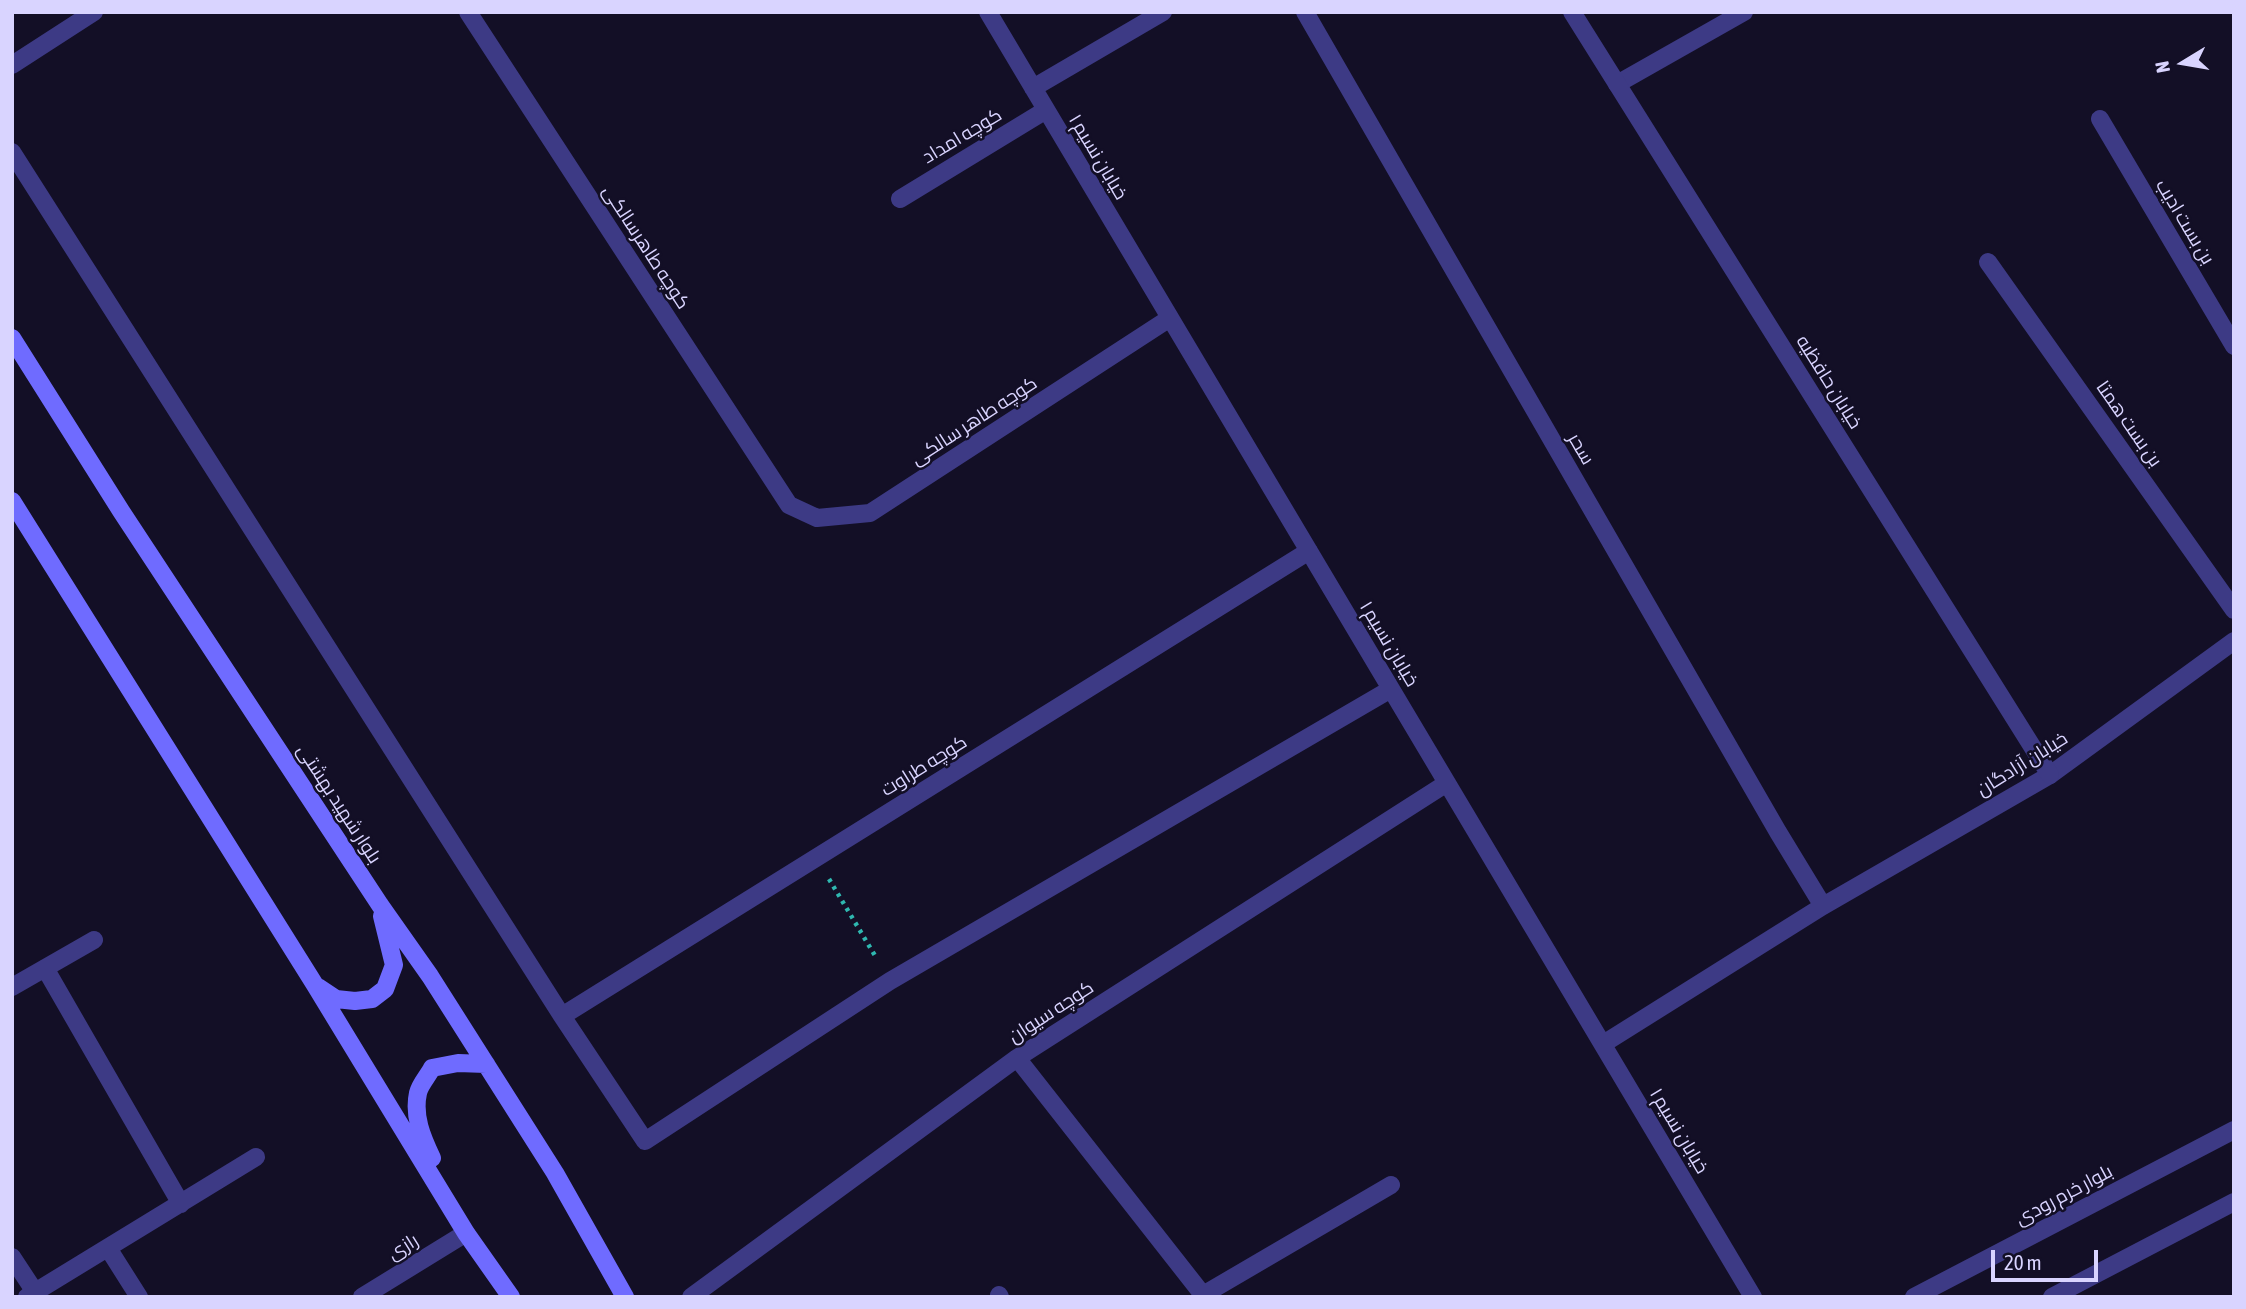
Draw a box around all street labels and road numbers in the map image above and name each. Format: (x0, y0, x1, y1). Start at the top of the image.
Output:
street label: کوچه امداد (918, 103, 1006, 169)
street label: خیابان نسیم ۱ (1064, 110, 1132, 204)
street label: بن بست ادیب (2151, 175, 2219, 269)
street label: کوچه طاهرسالکی (597, 181, 695, 313)
street label: خیابان حافظیه (1791, 331, 1867, 433)
street label: کوچه طاهر سالکی (907, 372, 1041, 470)
street label: بن بست همتا (2091, 377, 2167, 471)
street label: سحر (1563, 429, 1599, 469)
street label: خیابان نسیم ۱ (1355, 597, 1423, 691)
street label: خیابان آزادگان (1972, 727, 2072, 801)
street label: کوچه طراوت (877, 731, 971, 801)
street label: بلوار شهید بهشتی (292, 740, 386, 868)
street label: کوچه سیوان (1004, 976, 1098, 1048)
street label: خیابان نسیم ۱ (1645, 1084, 1713, 1178)
street label: بلوار خرم رودی (2011, 1160, 2117, 1230)
street label: رازی (383, 1229, 423, 1265)

